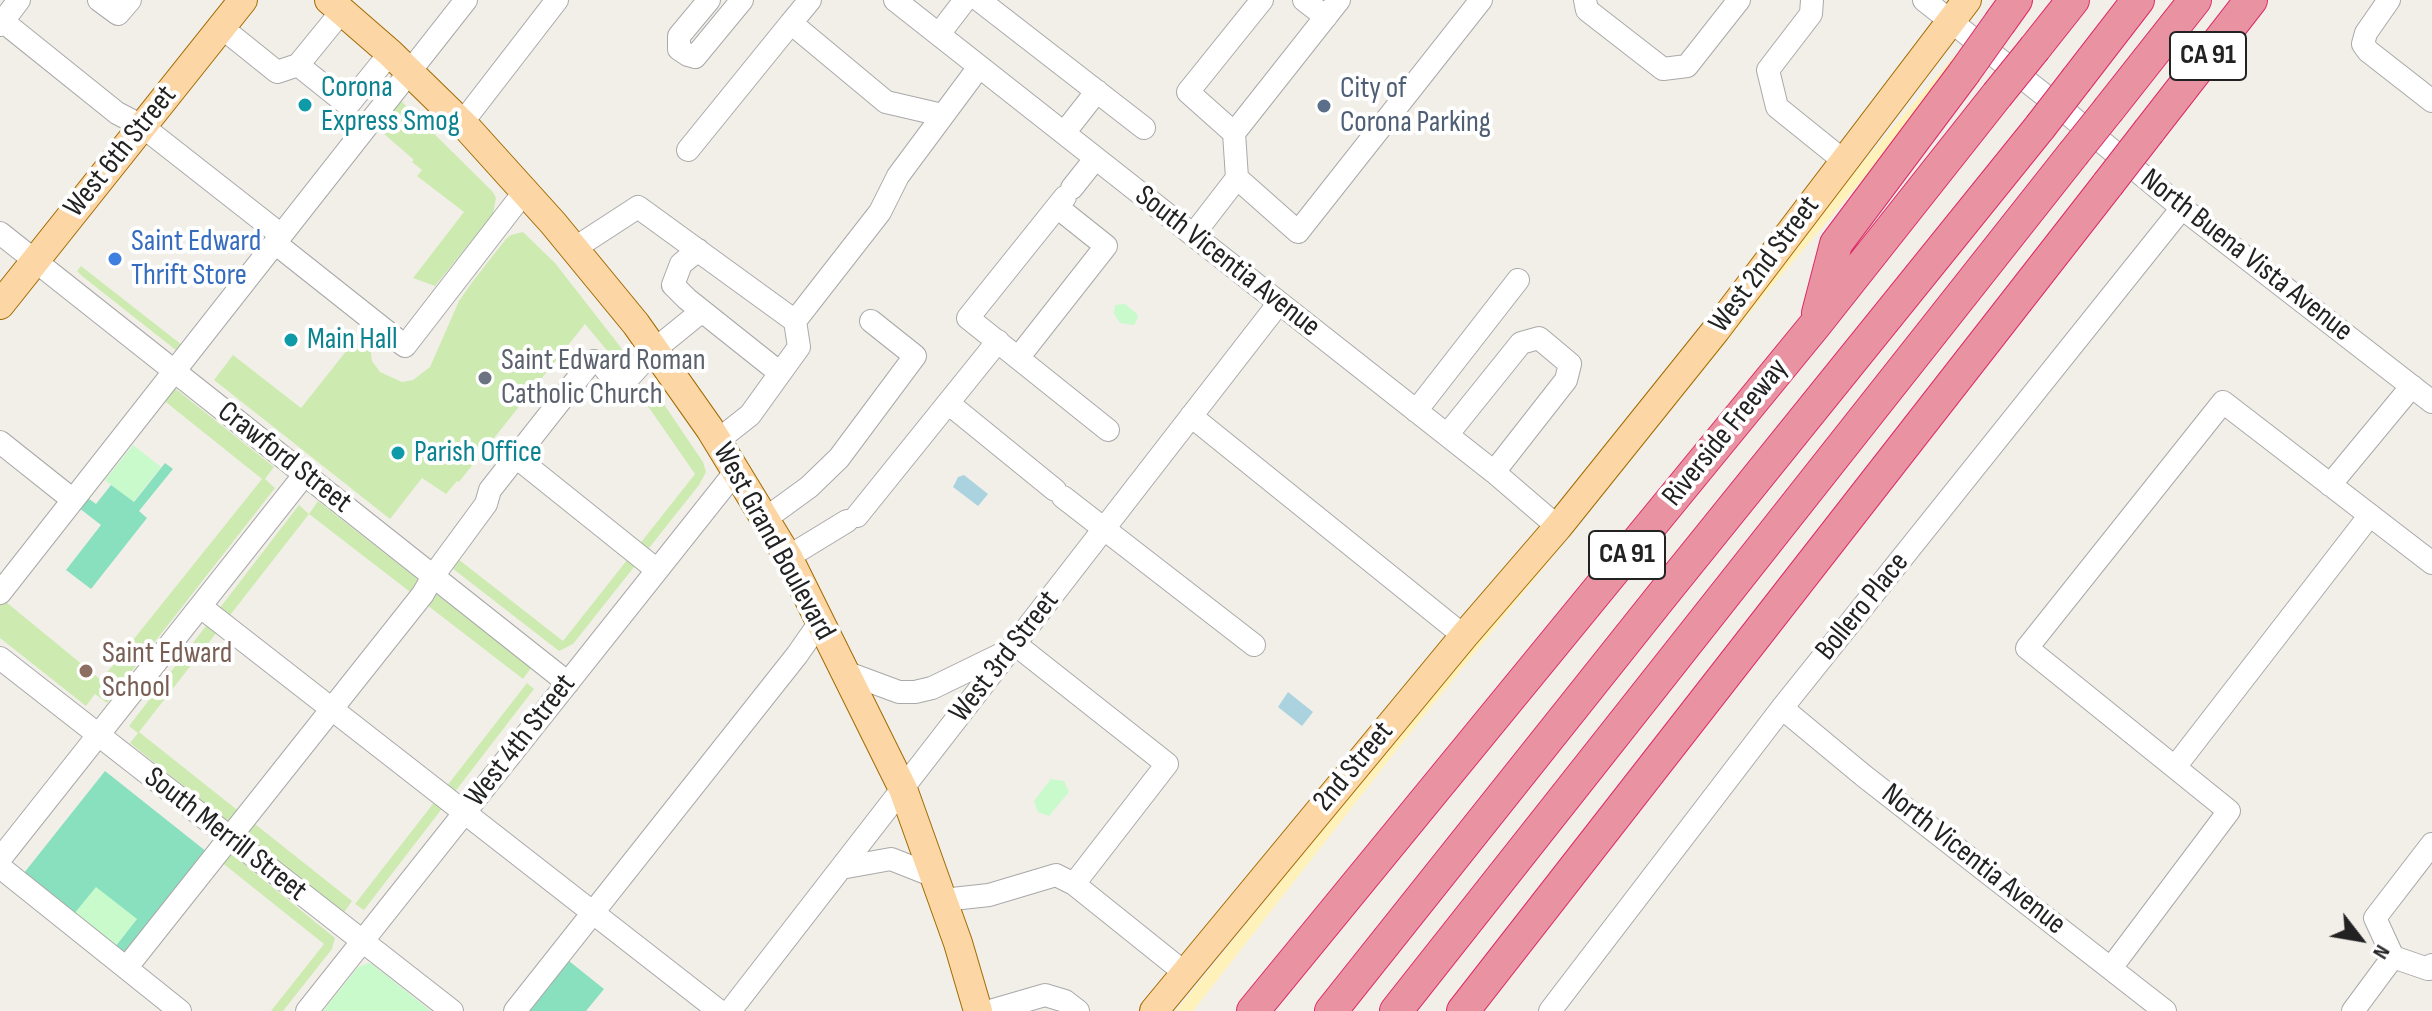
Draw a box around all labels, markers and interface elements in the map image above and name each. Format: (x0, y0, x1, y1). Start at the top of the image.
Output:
road number: CA 91 (2170, 32, 2246, 80)
place label: Corona Express Smog (321, 70, 460, 140)
place label: City of Corona Parking (1340, 71, 1491, 142)
street label: West 6th Street (57, 79, 185, 225)
marker: Corona Express Smog (296, 96, 314, 114)
marker: City of Corona Parking (1315, 97, 1333, 115)
street label: North Buena Vista Avenue (2133, 162, 2359, 350)
street label: South Vicentia Avenue (1127, 179, 1327, 345)
street label: West 2nd Street (1702, 190, 1828, 340)
place label: Saint Edward Thrift Store (131, 224, 261, 294)
marker: Saint Edward Thrift Store (106, 250, 124, 268)
place label: Main Hall (307, 322, 398, 358)
marker: Main Hall (282, 331, 300, 349)
place label: Saint Edward Roman Catholic Church (501, 343, 706, 414)
street label: Riverside Freeway (1656, 352, 1796, 514)
marker: Saint Edward Roman Catholic Church (476, 369, 494, 387)
street label: Crawford Street (210, 395, 358, 521)
place label: Parish Office (414, 435, 542, 471)
street label: West Grand Boulevard (704, 437, 842, 647)
marker: Parish Office (389, 444, 407, 462)
road number: CA 91 (1589, 531, 1665, 579)
street label: Bollero Place (1809, 546, 1917, 668)
street label: West 3rd Street (942, 584, 1068, 730)
place label: Saint Edward School (102, 636, 232, 706)
marker: Saint Edward School (77, 662, 95, 680)
street label: West 4th Street (458, 668, 584, 814)
street label: 2nd Street (1306, 715, 1402, 819)
street label: South Merrill Street (136, 760, 314, 910)
street label: North Vicentia Avenue (1874, 777, 2072, 943)
north arrow (2320, 899, 2400, 979)
text: N (2366, 940, 2396, 964)

